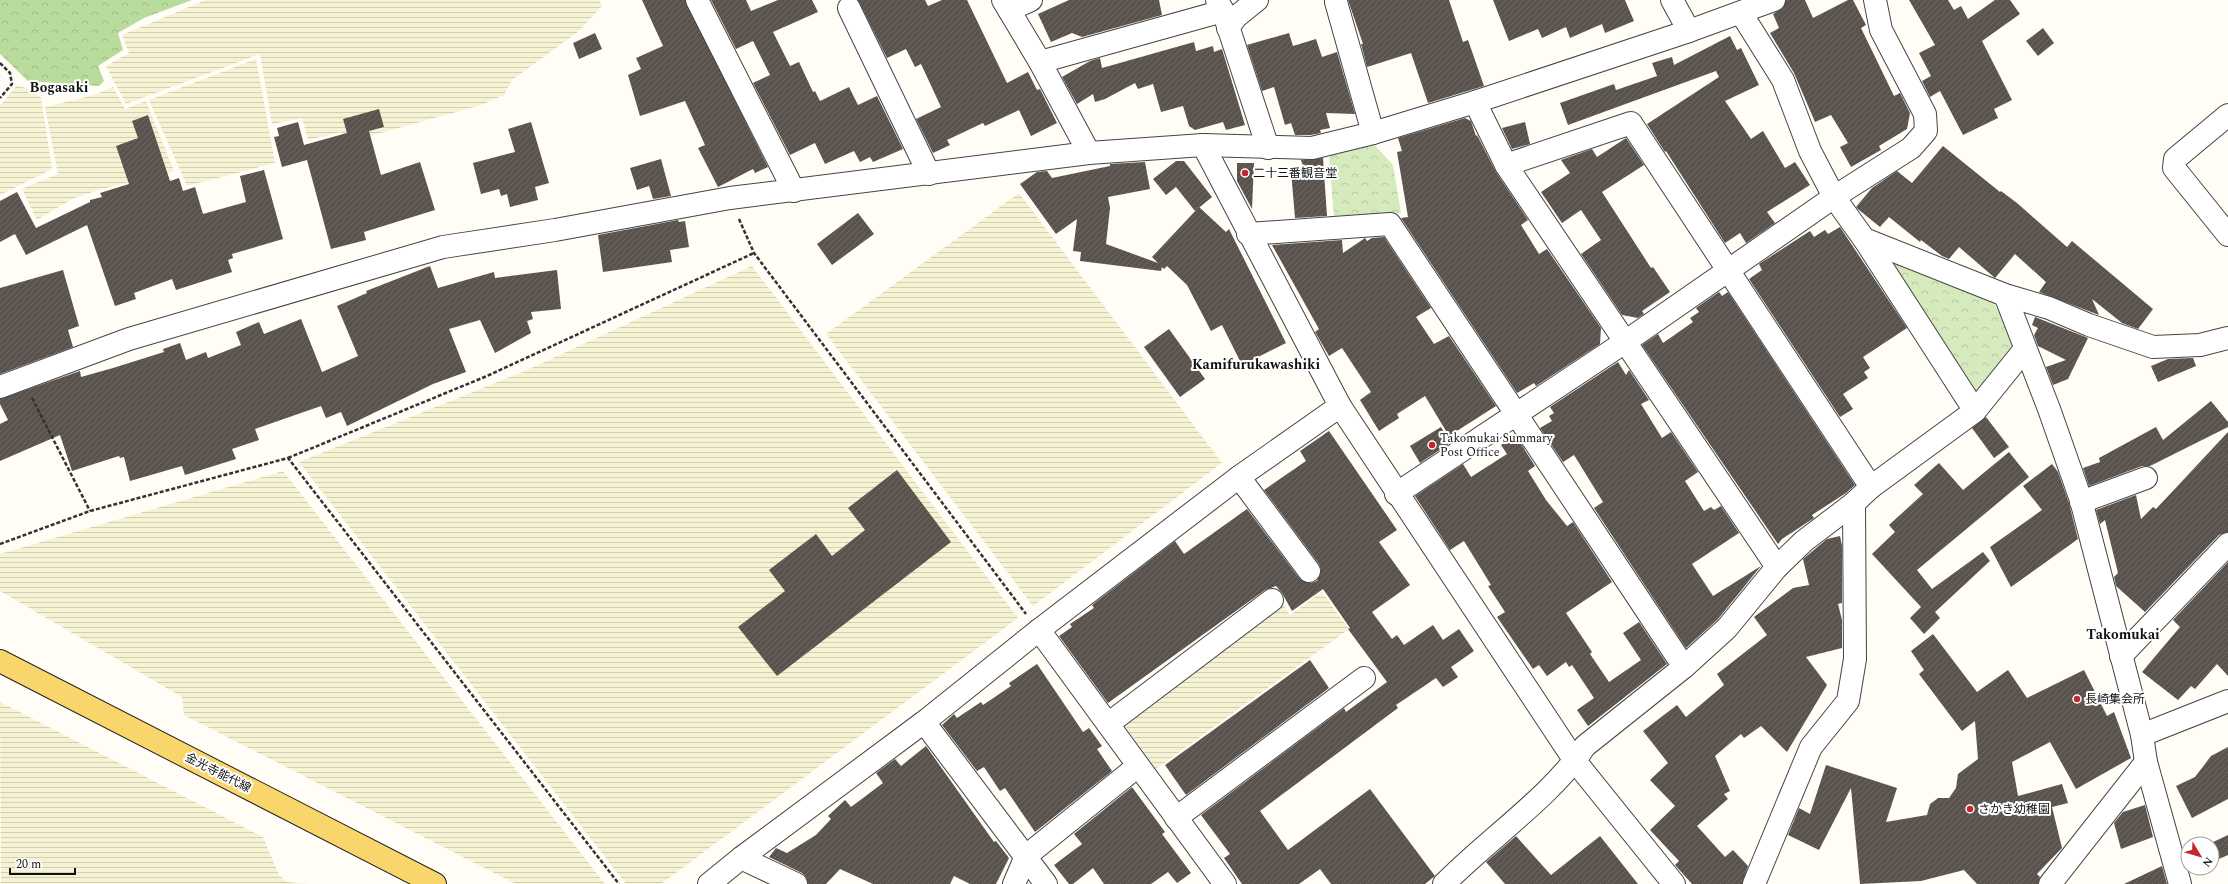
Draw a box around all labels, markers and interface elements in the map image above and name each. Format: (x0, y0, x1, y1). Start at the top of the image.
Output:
district label: Bogasaki (30, 77, 89, 98)
place label: 二十三番観音堂 (1253, 164, 1337, 183)
marker: 二十三番観音堂 (1240, 168, 1250, 178)
district label: Kamifurukawashiki (1192, 354, 1320, 375)
place label: Takomukai Summary Post Office (1440, 429, 1554, 462)
marker: Takomukai Summary Post Office (1427, 440, 1437, 450)
district label: Takomukai (2086, 624, 2160, 645)
place label: 長崎集会所 (2085, 690, 2145, 709)
marker: 長崎集会所 (2072, 694, 2082, 704)
street label: 金光寺能代線 (182, 748, 254, 798)
place label: さかき幼稚園 (1978, 800, 2050, 819)
marker: さかき幼稚園 (1965, 804, 1975, 814)
north arrow (2180, 836, 2220, 876)
scale bar (10, 850, 75, 876)
text: N (2198, 853, 2217, 871)
text: 20 m (16, 855, 41, 874)

